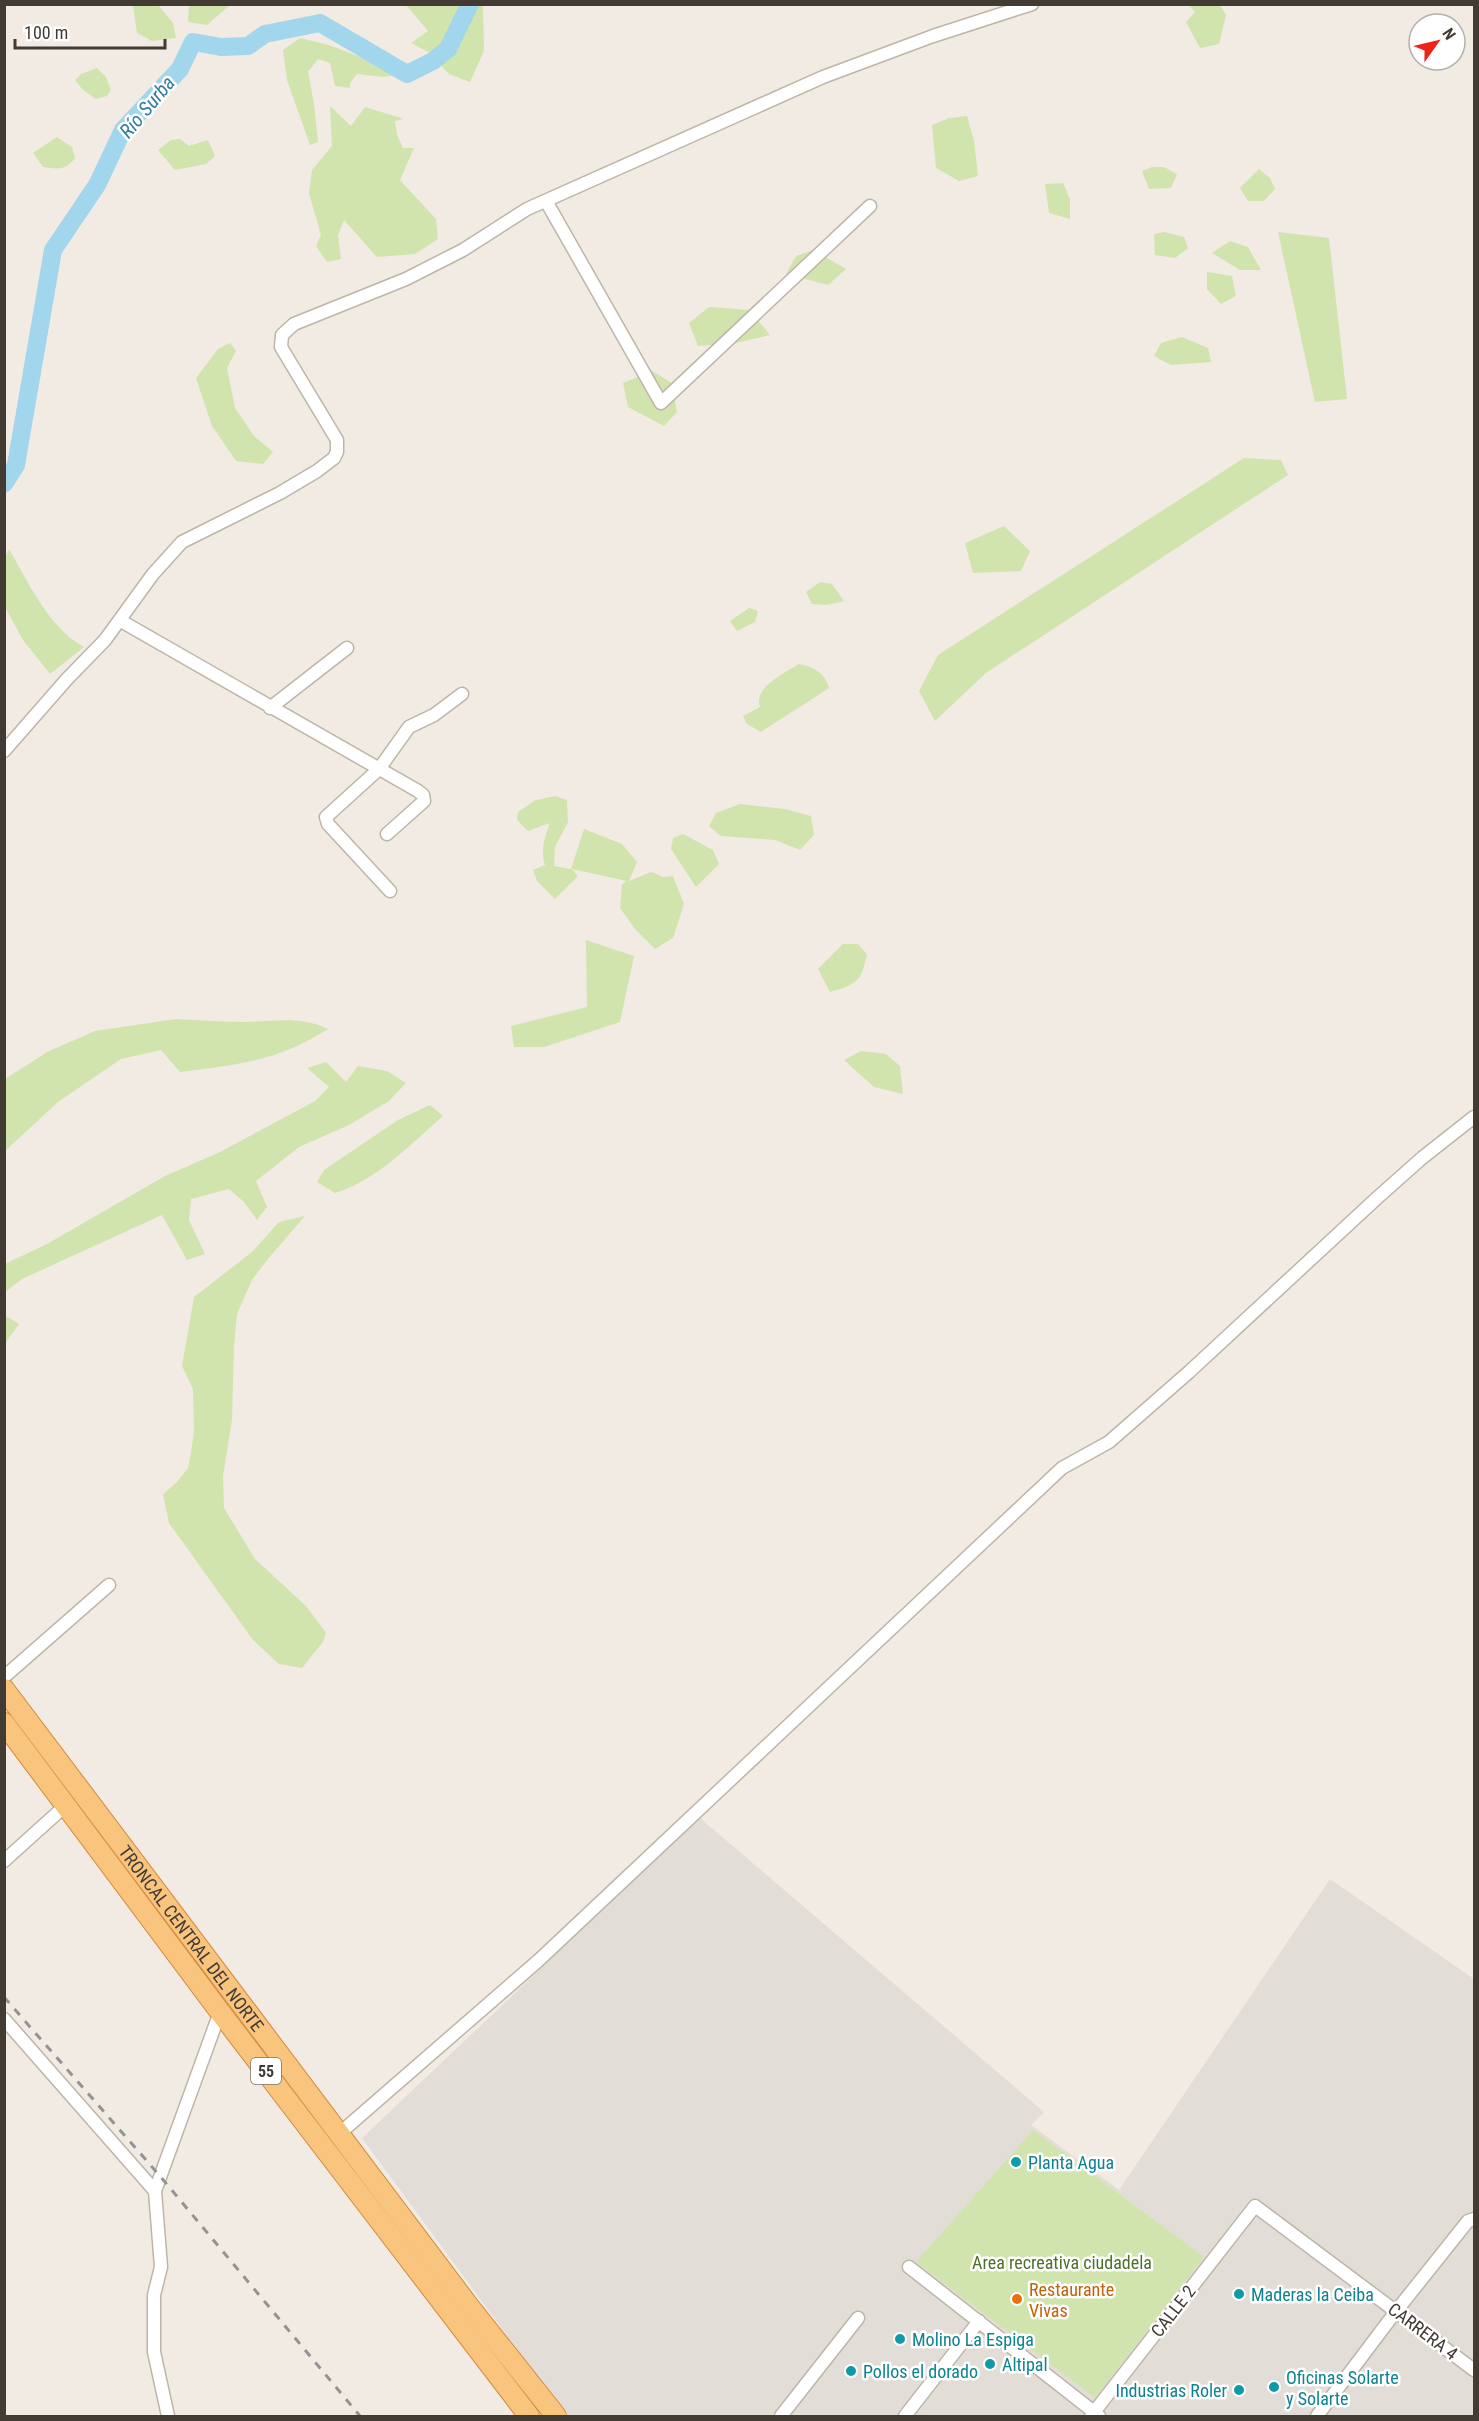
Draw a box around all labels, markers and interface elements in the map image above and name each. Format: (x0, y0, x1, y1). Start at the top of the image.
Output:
scale bar (15, 12, 165, 50)
north arrow (1407, 12, 1467, 72)
text: 100 m (24, 22, 68, 43)
text: N (1438, 25, 1460, 43)
water label: Río Surba (114, 71, 180, 143)
street label: TRONCAL CENTRAL DEL NORTE (115, 1841, 269, 2035)
road number: 55 (251, 2058, 281, 2084)
place label: Planta Agua (1028, 2152, 1114, 2173)
marker: Planta Agua (1009, 2155, 1023, 2169)
park label: Area recreativa ciudadela (972, 2252, 1152, 2273)
place label: Restaurante Vivas (1029, 2279, 1114, 2321)
street label: CALLE 2 (1146, 2281, 1200, 2341)
place label: Maderas la Ceiba (1251, 2284, 1374, 2305)
marker: Maderas la Ceiba (1232, 2287, 1246, 2301)
marker: Restaurante Vivas (1010, 2292, 1024, 2306)
street label: CARRERA 4 (1384, 2298, 1462, 2364)
place label: Molino La Espiga (912, 2329, 1034, 2350)
marker: Molino La Espiga (893, 2332, 907, 2346)
place label: Altipal (1002, 2354, 1048, 2375)
marker: Altipal (983, 2357, 997, 2371)
place label: Pollos el dorado (863, 2361, 978, 2382)
marker: Pollos el dorado (844, 2364, 858, 2378)
place label: Oficinas Solarte y Solarte (1286, 2367, 1399, 2409)
place label: Industrias Roler (1115, 2380, 1228, 2401)
marker: Oficinas Solarte y Solarte (1267, 2380, 1281, 2394)
marker: Industrias Roler (1232, 2383, 1246, 2397)

